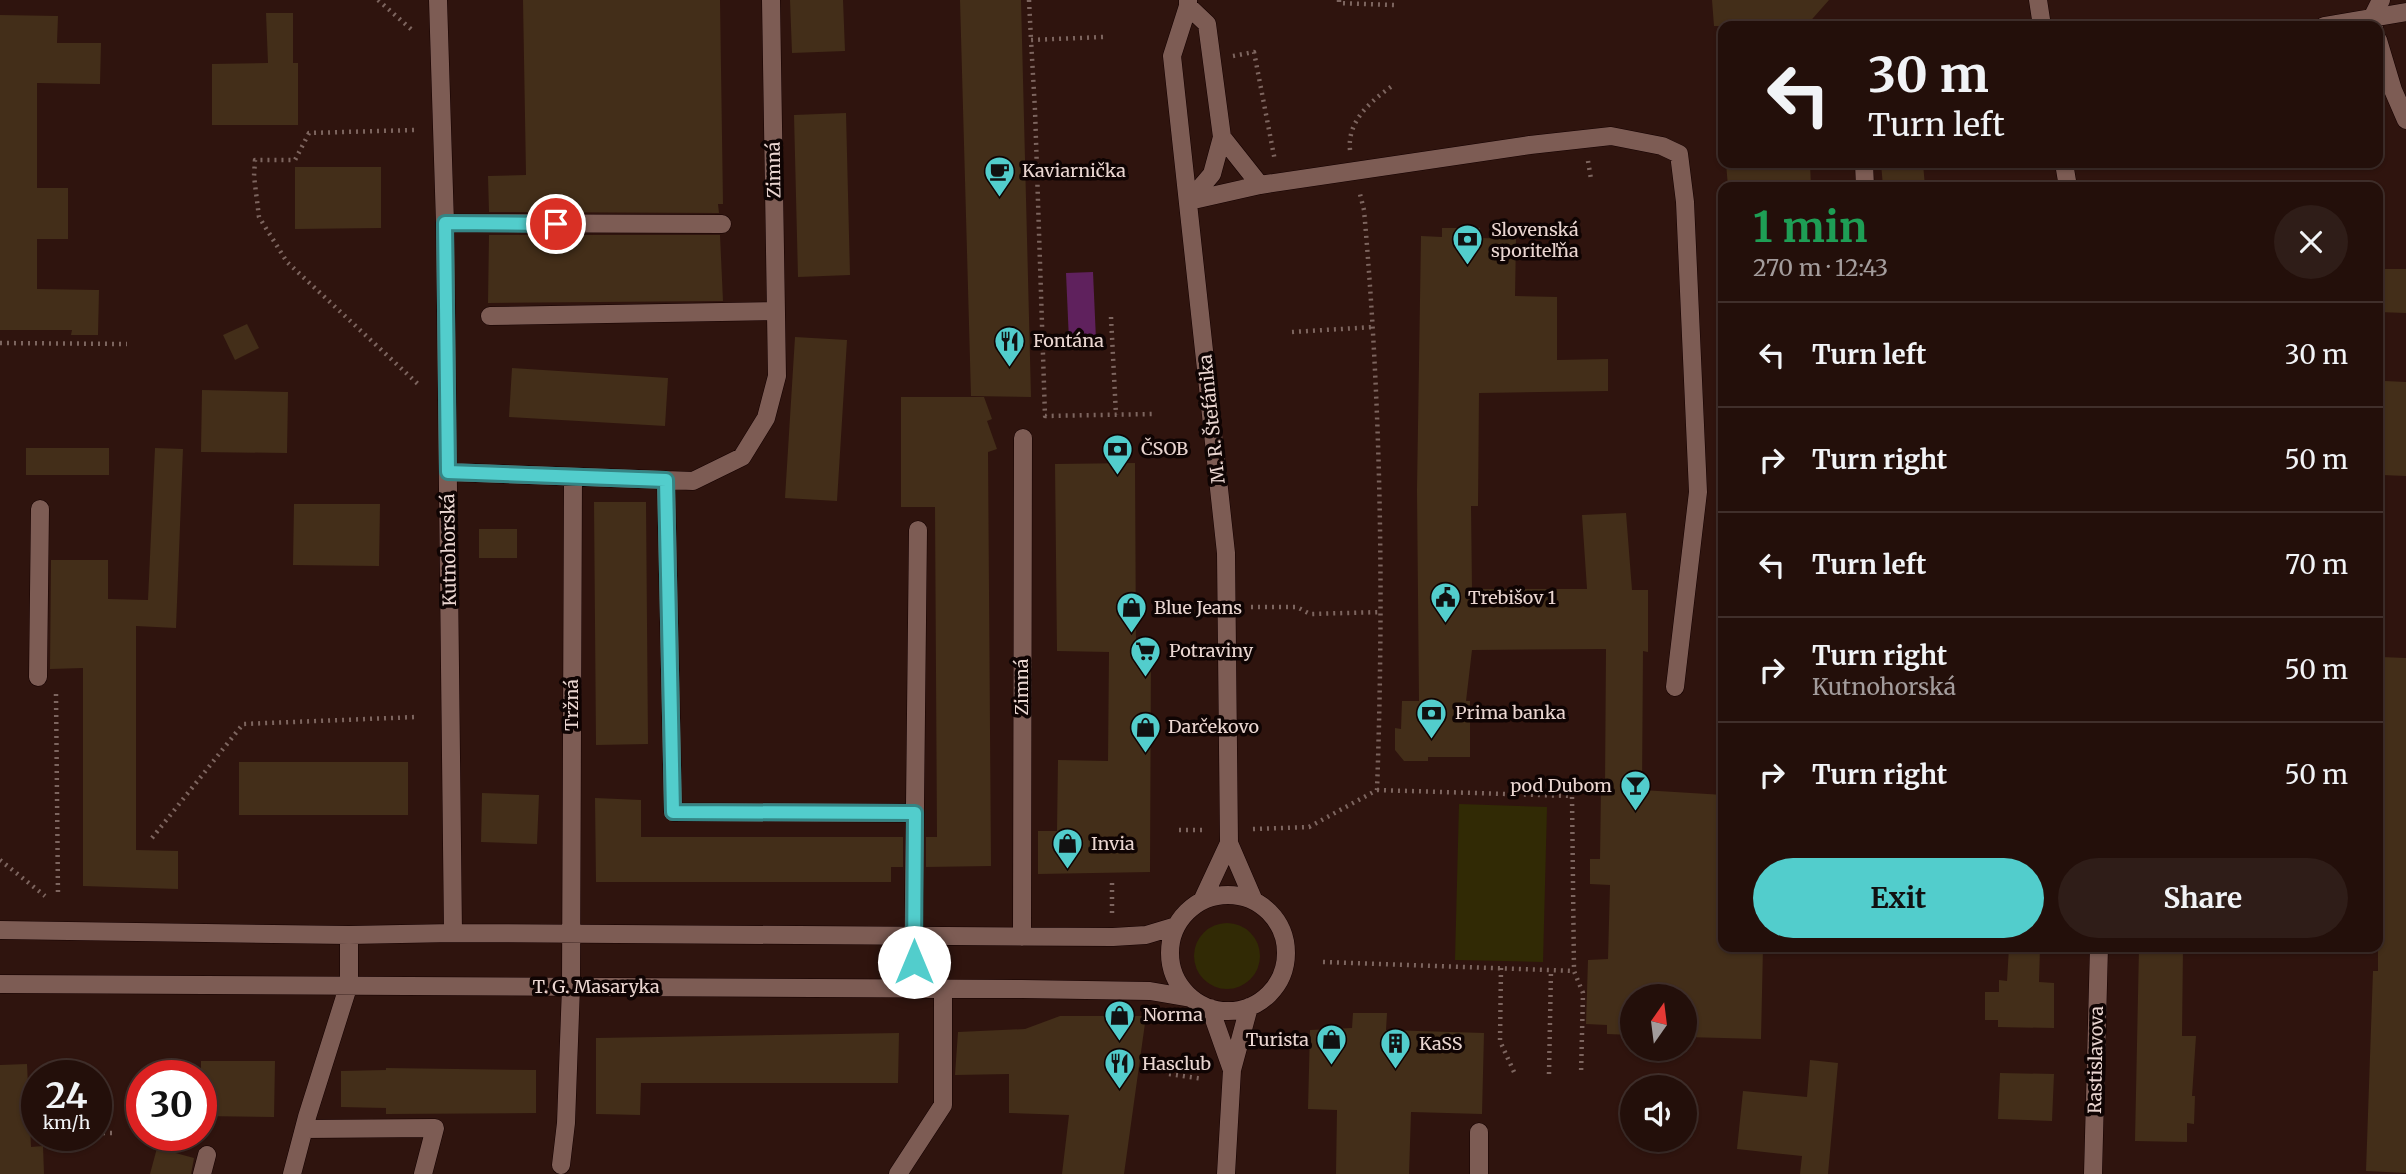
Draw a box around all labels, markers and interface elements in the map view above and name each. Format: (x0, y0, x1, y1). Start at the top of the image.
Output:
text: 30 m (1868, 44, 1989, 105)
icon: left (1753, 49, 1844, 140)
text: Turn left (1868, 105, 2005, 145)
street label: Zimná (762, 141, 785, 199)
cafe icon: Kaviarnička (982, 154, 1016, 198)
place label: Kaviarnička (1022, 159, 1126, 182)
pin (526, 194, 586, 254)
text: 1 min (1753, 201, 1867, 253)
icon: arrive (537, 205, 575, 243)
button: close (2274, 205, 2348, 279)
place label: Slovenská sporiteľňa (1491, 218, 1579, 262)
bank icon: Slovenská sporiteľňa (1451, 223, 1485, 267)
text: 270 m · 12:43 (1753, 253, 1888, 282)
restaurant icon: Fontána (993, 324, 1027, 368)
place label: Fontána (1033, 329, 1104, 352)
icon: left (1753, 336, 1791, 374)
text: Turn left (1812, 338, 1926, 371)
text: 30 m (2285, 338, 2348, 371)
street label: M. R. Štefánika (1193, 353, 1230, 485)
bank icon: ČSOB (1101, 432, 1135, 476)
place label: ČSOB (1141, 437, 1188, 460)
icon: right (1753, 441, 1791, 479)
text: Turn right (1812, 443, 1947, 476)
text: 50 m (2284, 443, 2348, 476)
street label: Kutnohorská (436, 493, 461, 607)
icon: left (1753, 546, 1791, 584)
text: Turn left (1812, 548, 1926, 581)
text: 70 m (2285, 548, 2348, 581)
public building icon: Trebišov 1 (1428, 581, 1462, 625)
place label: Trebišov 1 (1468, 586, 1556, 609)
shop icon: Blue Jeans (1114, 591, 1148, 635)
place label: Blue Jeans (1154, 596, 1242, 619)
supermarket icon: Potraviny (1129, 634, 1163, 678)
place label: Potraviny (1169, 639, 1254, 662)
text: Turn right (1812, 639, 1947, 672)
icon: right (1753, 651, 1791, 689)
text: 50 m (2284, 653, 2348, 686)
street label: Zimná (1010, 658, 1033, 715)
text: Kutnohorská (1812, 672, 1956, 701)
street label: Tržná (560, 679, 583, 731)
bank icon: Prima banka (1415, 696, 1449, 740)
place label: Prima banka (1455, 701, 1566, 724)
shop icon: Darčekovo (1128, 710, 1162, 754)
place label: Darčekovo (1168, 715, 1259, 738)
icon: right (1753, 756, 1791, 794)
text: Turn right (1812, 758, 1947, 791)
text: 50 m (2284, 758, 2348, 791)
bar icon: pod Dubom (1618, 769, 1652, 813)
place label: pod Dubom (1510, 774, 1612, 797)
shop icon: Invia (1051, 827, 1085, 871)
place label: Invia (1091, 832, 1135, 855)
button: Exit (1753, 858, 2044, 938)
button: Share (2058, 858, 2348, 938)
position arrow (877, 925, 951, 999)
street label: T. G. Masaryka (532, 975, 660, 998)
north arrow (1620, 984, 1698, 1060)
map controls (1620, 984, 1697, 1152)
shop icon: Norma (1103, 998, 1137, 1042)
place label: Norma (1143, 1003, 1203, 1026)
street label: Rastislavova (2083, 1005, 2108, 1114)
shop icon: Turista (1315, 1023, 1349, 1067)
building icon: KaSS (1379, 1027, 1413, 1071)
place label: Turista (1246, 1028, 1309, 1051)
place label: KaSS (1419, 1032, 1463, 1055)
restaurant icon: Hasclub (1102, 1047, 1136, 1091)
place label: Hasclub (1142, 1052, 1211, 1075)
speed limit sign: 30 (126, 1060, 217, 1151)
text: 24 (45, 1074, 88, 1118)
button: sound (1620, 1075, 1697, 1152)
text: km/h (43, 1111, 90, 1134)

